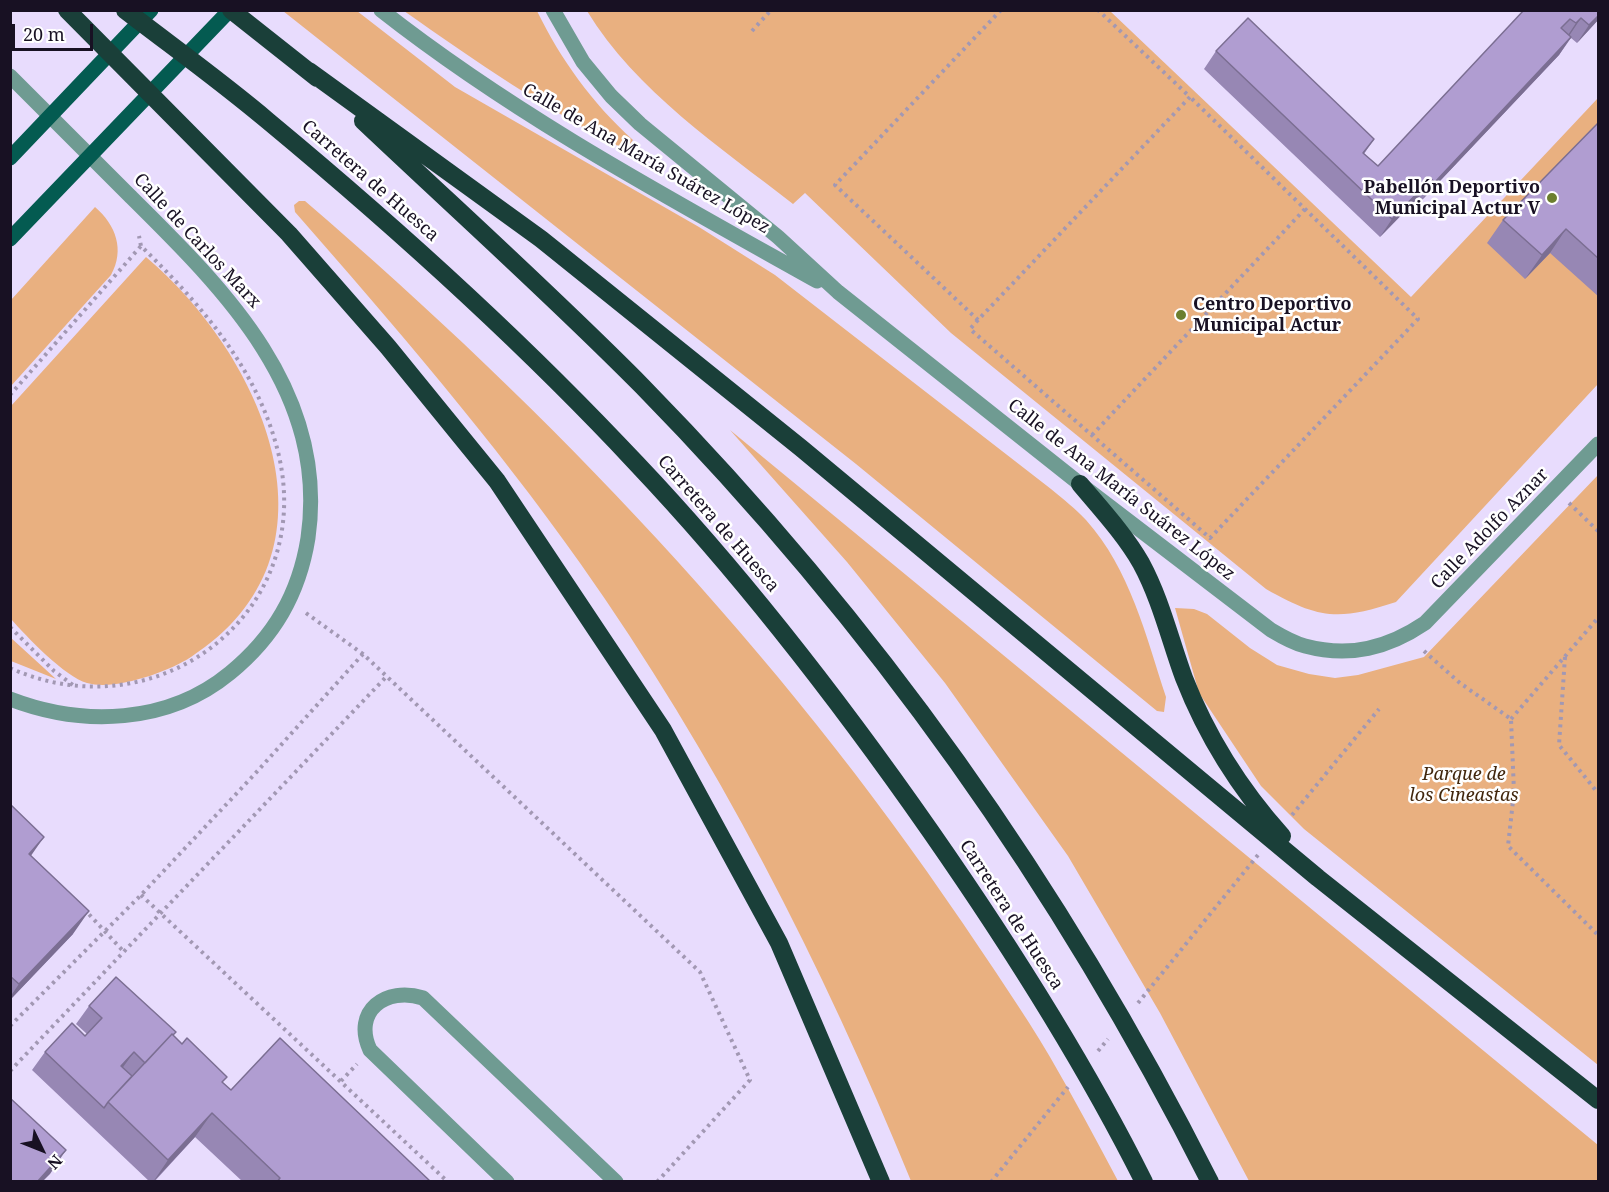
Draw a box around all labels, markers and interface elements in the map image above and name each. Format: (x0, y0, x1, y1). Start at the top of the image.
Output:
scale bar (15, 12, 96, 50)
text: 20 m (23, 22, 65, 46)
street label: Calle de Ana María Suárez López (518, 79, 774, 239)
street label: Carretera de Huesca (297, 116, 443, 246)
street label: Calle de Carlos Marx (129, 169, 265, 313)
place label: Pabellón Deportivo Municipal Actur V (1364, 177, 1540, 219)
marker: Pabellón Deportivo Municipal Actur V (1545, 191, 1559, 205)
place label: Centro Deportivo Municipal Actur (1193, 294, 1352, 336)
marker: Centro Deportivo Municipal Actur (1174, 308, 1188, 322)
street label: Calle de Ana María Suárez López (1003, 395, 1239, 585)
street label: Carretera de Huesca (653, 451, 783, 597)
street label: Calle Adolfo Aznar (1427, 464, 1553, 594)
park label: Parque de los Cineastas (1409, 764, 1519, 806)
street label: Carretera de Huesca (954, 836, 1068, 994)
north arrow (12, 1120, 72, 1180)
text: N (43, 1150, 68, 1174)

